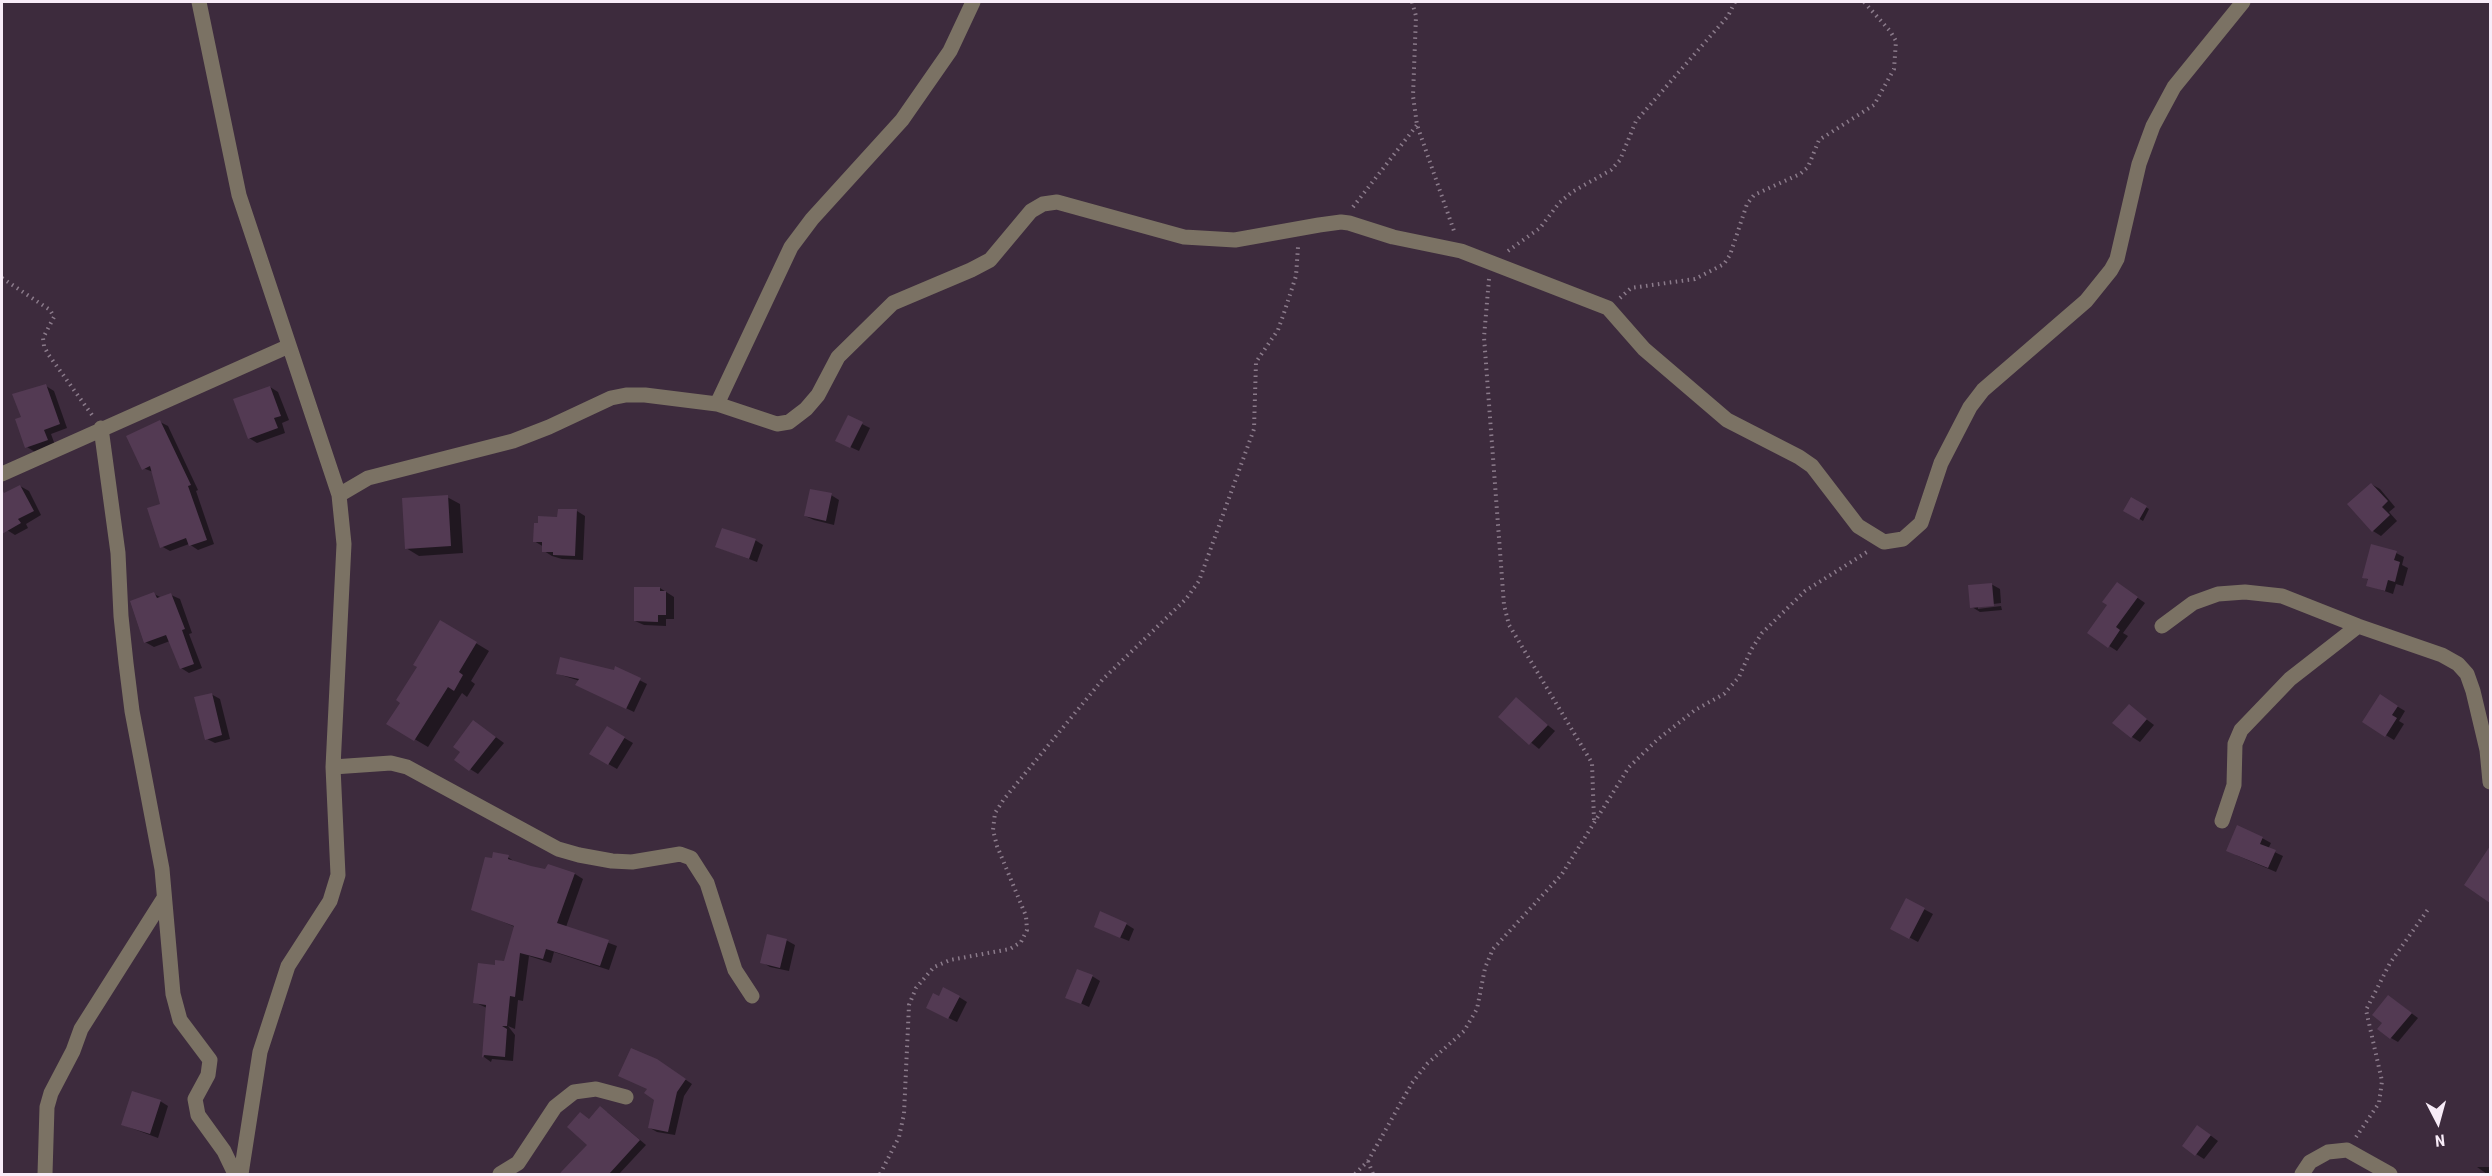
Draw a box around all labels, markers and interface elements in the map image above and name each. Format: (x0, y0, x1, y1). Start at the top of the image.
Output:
north arrow (2408, 1092, 2468, 1152)
text: N (2434, 1130, 2446, 1150)

